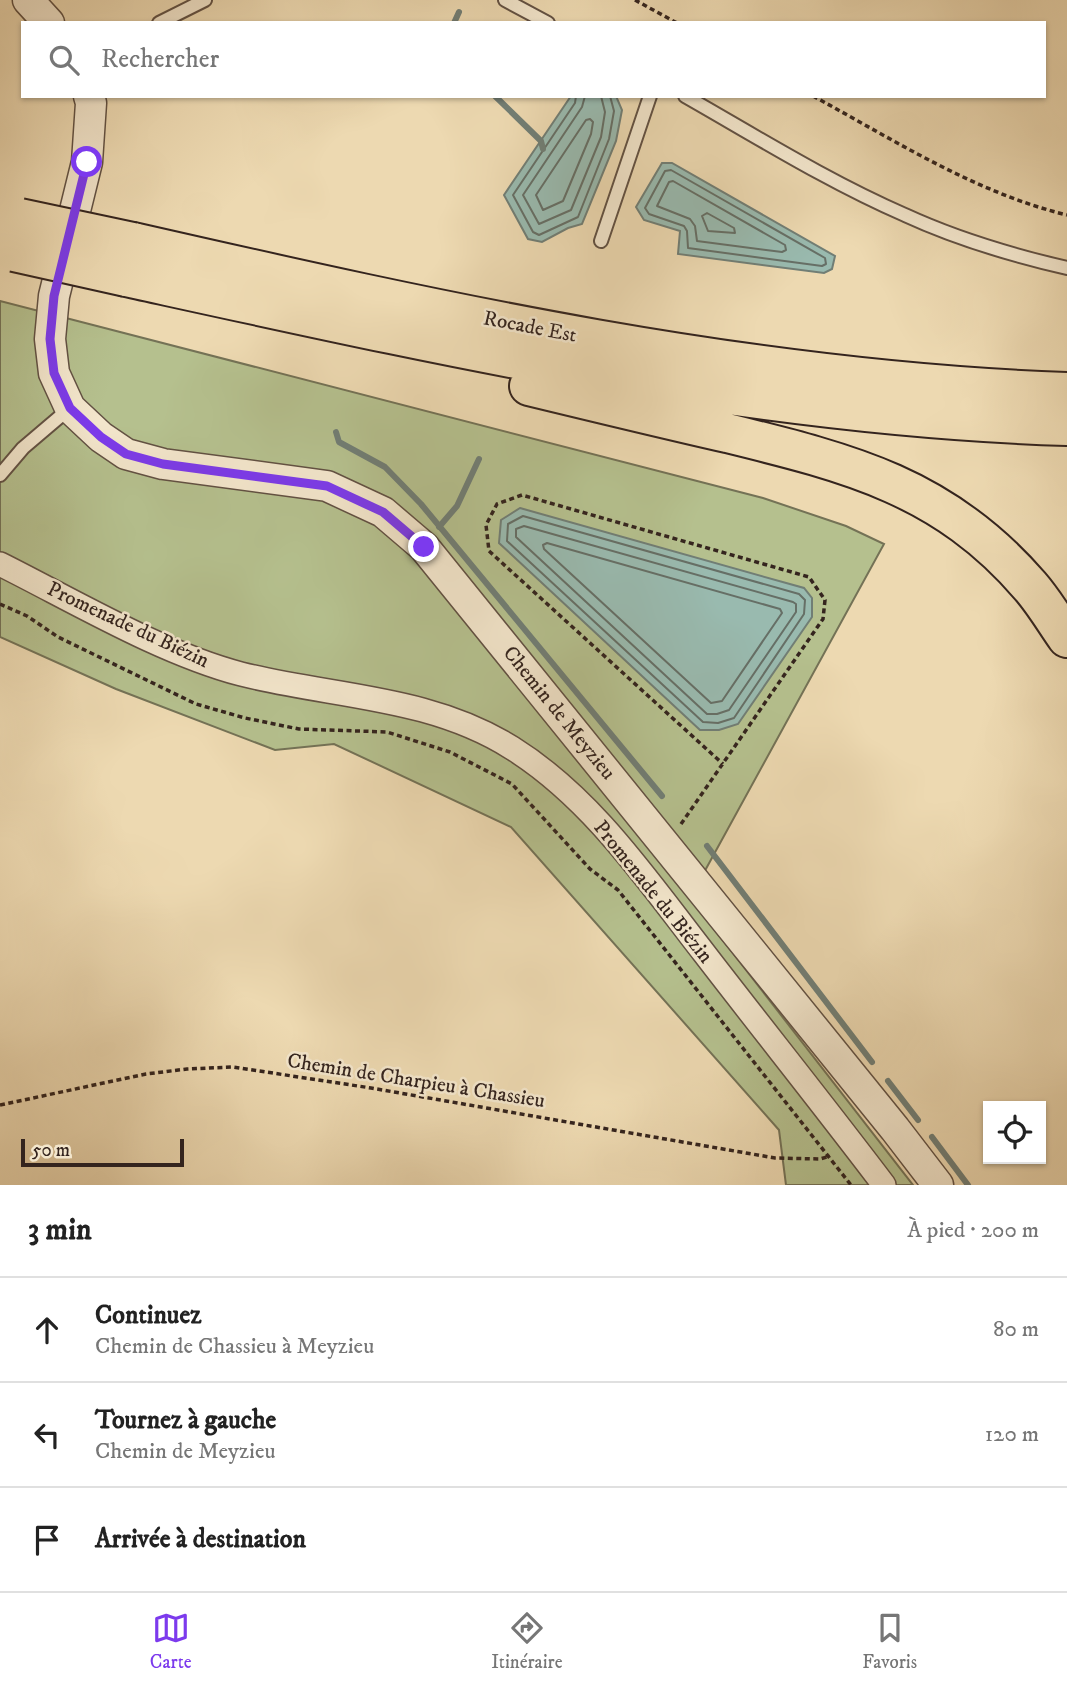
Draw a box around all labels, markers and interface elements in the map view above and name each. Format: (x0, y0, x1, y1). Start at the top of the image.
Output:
search box (21, 21, 1046, 98)
icon: search (45, 41, 83, 79)
text: Rechercher (101, 43, 219, 76)
route start (71, 146, 102, 177)
street label: Rocade Est (481, 305, 579, 349)
route end (408, 531, 439, 562)
street label: Promenade du Biézin (43, 576, 213, 674)
street label: Chemin de Meyzieu (497, 641, 621, 785)
street label: Promenade du Biézin (587, 815, 719, 969)
street label: Chemin de Charpieu à Chassieu (285, 1048, 547, 1114)
map controls (983, 1101, 1046, 1164)
button: locate (983, 1101, 1046, 1164)
scale bar (21, 1136, 184, 1168)
text: 50 m (32, 1139, 70, 1162)
text: 3 min (28, 1212, 92, 1249)
text: À pied · 200 m (907, 1216, 1039, 1245)
text: Continuez (95, 1299, 201, 1332)
icon: ahead (28, 1311, 66, 1349)
text: 80 m (993, 1315, 1039, 1344)
text: Chemin de Chassieu à Meyzieu (95, 1332, 374, 1361)
text: Tournez à gauche (95, 1404, 276, 1437)
icon: left (28, 1416, 66, 1454)
text: 120 m (985, 1420, 1039, 1449)
text: Chemin de Meyzieu (95, 1437, 276, 1466)
icon: arrive (28, 1521, 66, 1559)
text: Arrivée à destination (95, 1523, 306, 1556)
tab: Carte (150, 1609, 192, 1674)
tab: Itinéraire (491, 1609, 563, 1674)
tab: Favoris (862, 1609, 917, 1674)

